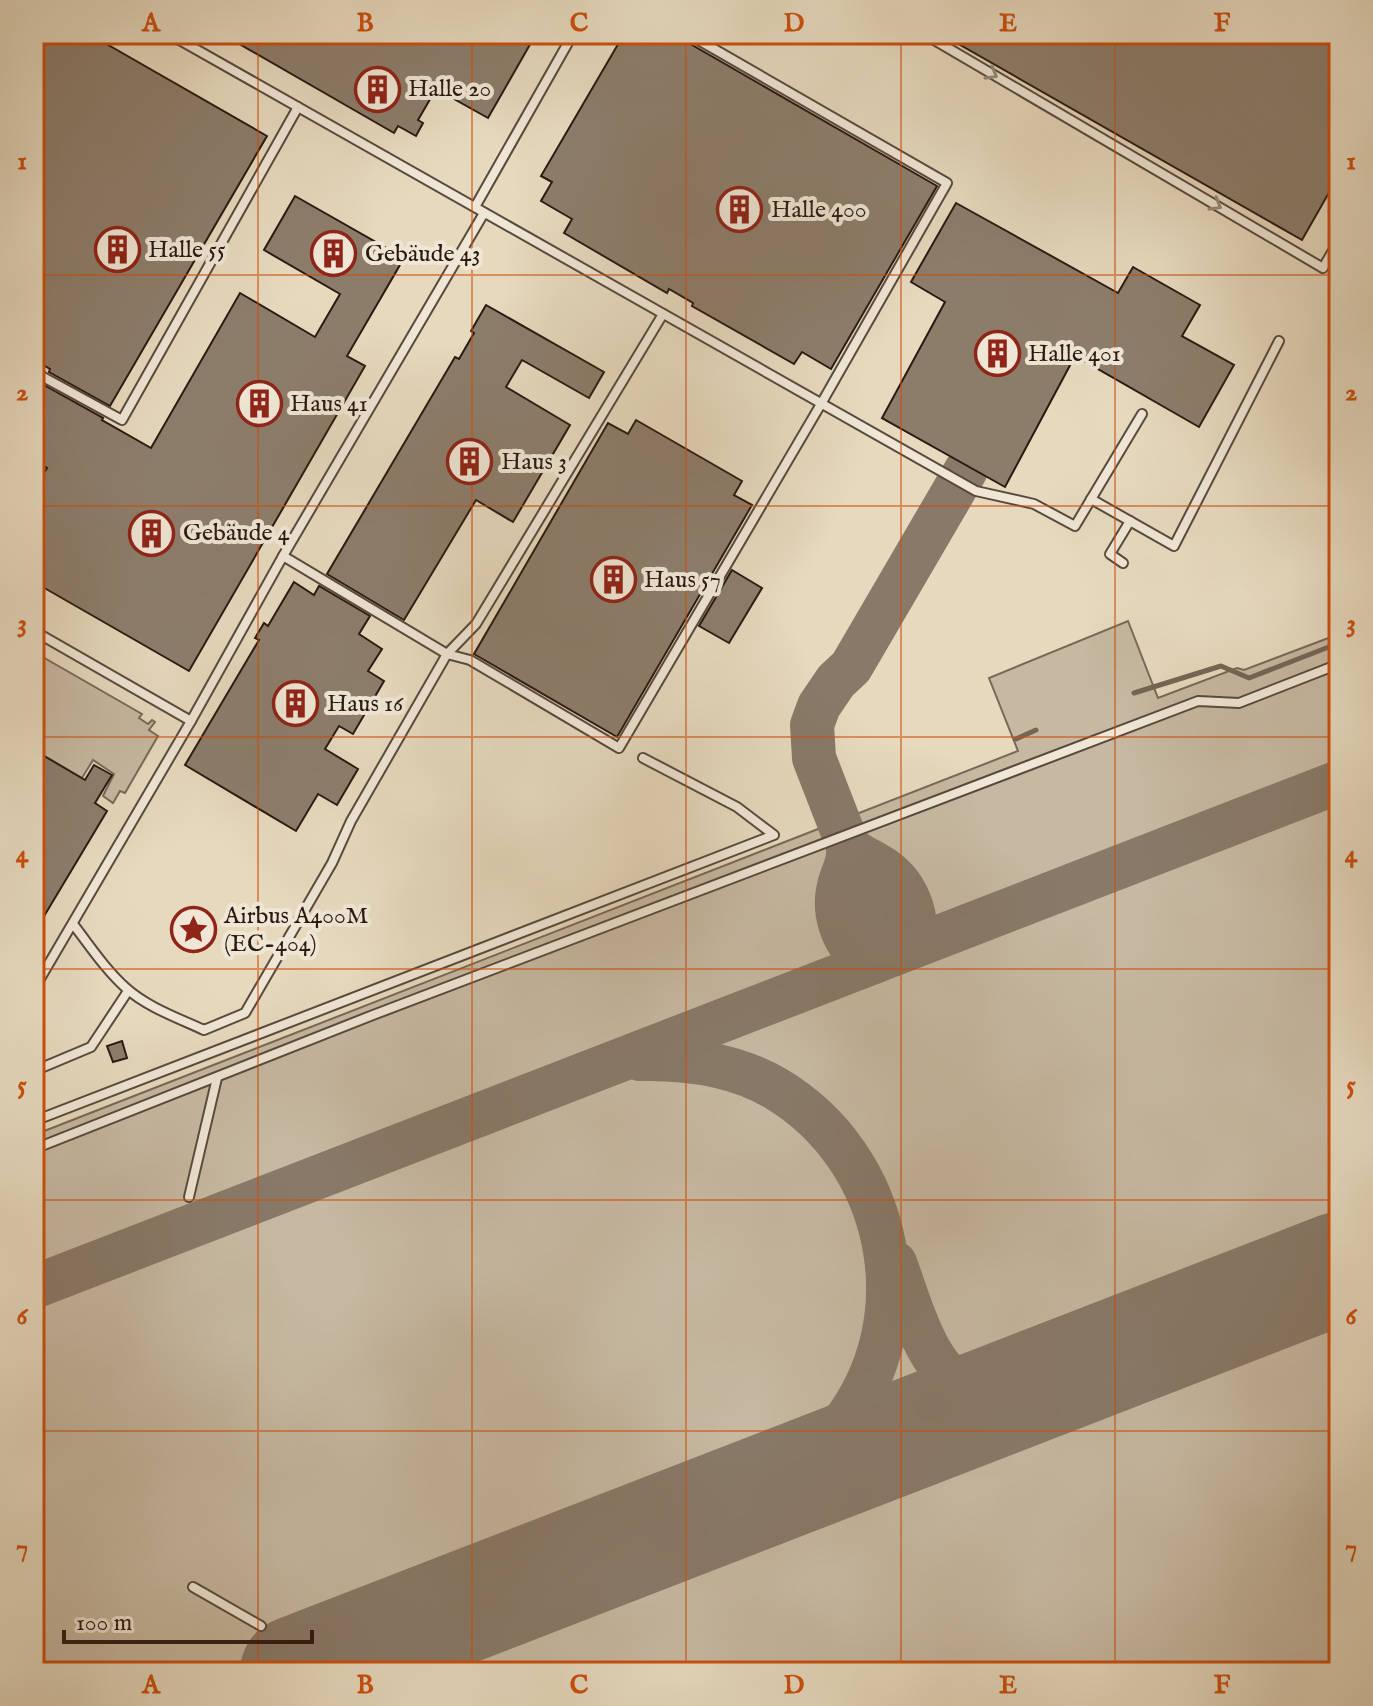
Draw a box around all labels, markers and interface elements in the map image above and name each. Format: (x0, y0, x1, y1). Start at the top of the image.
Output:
text: A (141, 7, 161, 40)
text: B (356, 7, 374, 40)
text: C (570, 7, 589, 40)
text: D (784, 7, 805, 40)
text: E (999, 7, 1017, 40)
text: F (1214, 7, 1231, 40)
one-way arrow (983, 64, 998, 79)
building icon: Halle 20 (353, 65, 401, 113)
place label: Halle 20 (408, 74, 491, 105)
text: 1 (17, 145, 27, 178)
text: 1 (1346, 145, 1356, 178)
building icon: Halle 400 (716, 186, 764, 234)
place label: Halle 400 (771, 195, 867, 226)
one-way arrow (1207, 195, 1222, 211)
building icon: Halle 55 (93, 226, 141, 274)
building icon: Gebäude 43 (310, 230, 358, 278)
place label: Halle 55 (148, 235, 226, 266)
place label: Gebäude 43 (365, 239, 481, 270)
building icon: Halle 401 (973, 330, 1021, 378)
place label: Halle 401 (1028, 339, 1121, 370)
text: 2 (16, 376, 28, 409)
text: 2 (1345, 376, 1357, 409)
building icon: Haus 41 (235, 380, 283, 428)
place label: Haus 41 (290, 389, 368, 420)
building icon: Haus 3 (446, 438, 494, 486)
place label: Haus 3 (501, 447, 567, 478)
building icon: Gebäude 4 (128, 509, 176, 557)
place label: Gebäude 4 (183, 518, 290, 549)
building icon: Haus 57 (589, 556, 637, 604)
place label: Haus 57 (644, 565, 721, 596)
text: 3 (17, 607, 27, 640)
text: 3 (1346, 607, 1356, 640)
building icon: Haus 16 (272, 680, 320, 728)
place label: Haus 16 (327, 689, 404, 720)
text: 4 (16, 838, 30, 871)
text: 4 (1345, 838, 1359, 871)
place label: Airbus A400M (EC-404) (223, 901, 368, 960)
place icon: Airbus A400M (EC-404) (169, 906, 217, 954)
text: 5 (17, 1069, 27, 1102)
text: 5 (1346, 1069, 1356, 1102)
text: 6 (17, 1300, 29, 1333)
text: 6 (1346, 1300, 1358, 1333)
text: 7 (16, 1532, 28, 1565)
text: 7 (1345, 1532, 1357, 1565)
scale bar (64, 1594, 312, 1644)
text: 100 m (76, 1608, 132, 1639)
text: A (141, 1669, 161, 1702)
text: B (356, 1669, 374, 1702)
text: C (570, 1669, 589, 1702)
text: D (784, 1669, 805, 1702)
text: E (999, 1669, 1017, 1702)
text: F (1214, 1669, 1231, 1702)

